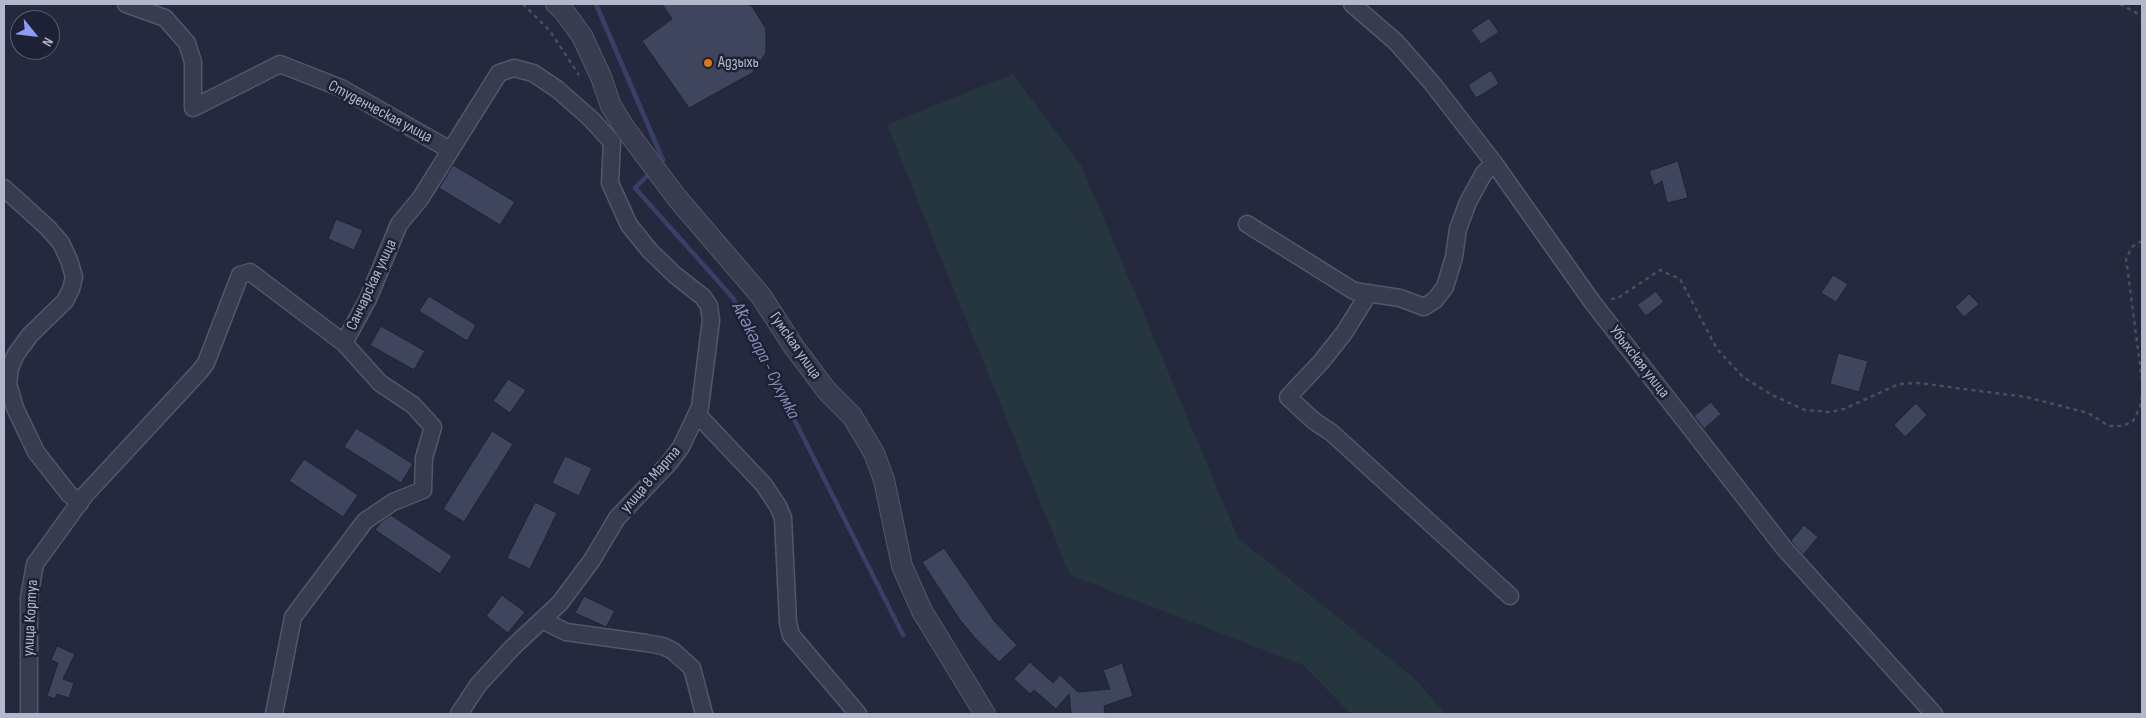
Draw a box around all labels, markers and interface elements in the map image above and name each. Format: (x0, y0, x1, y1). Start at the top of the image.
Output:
north arrow (10, 10, 60, 60)
text: N (38, 35, 57, 49)
place label: Адзыхь (718, 53, 759, 73)
marker: Адзыхь (702, 57, 714, 69)
street label: Студенческая улица (325, 76, 435, 148)
street label: Санчарская улица (343, 236, 401, 334)
water label: Аҟәкәара - Сухумка (726, 299, 804, 423)
street label: Гумская улица (765, 309, 825, 383)
street label: Убыхская улица (1605, 322, 1673, 402)
street label: улица 8 Марта (617, 443, 685, 517)
street label: улица Кортуа (19, 579, 43, 657)

